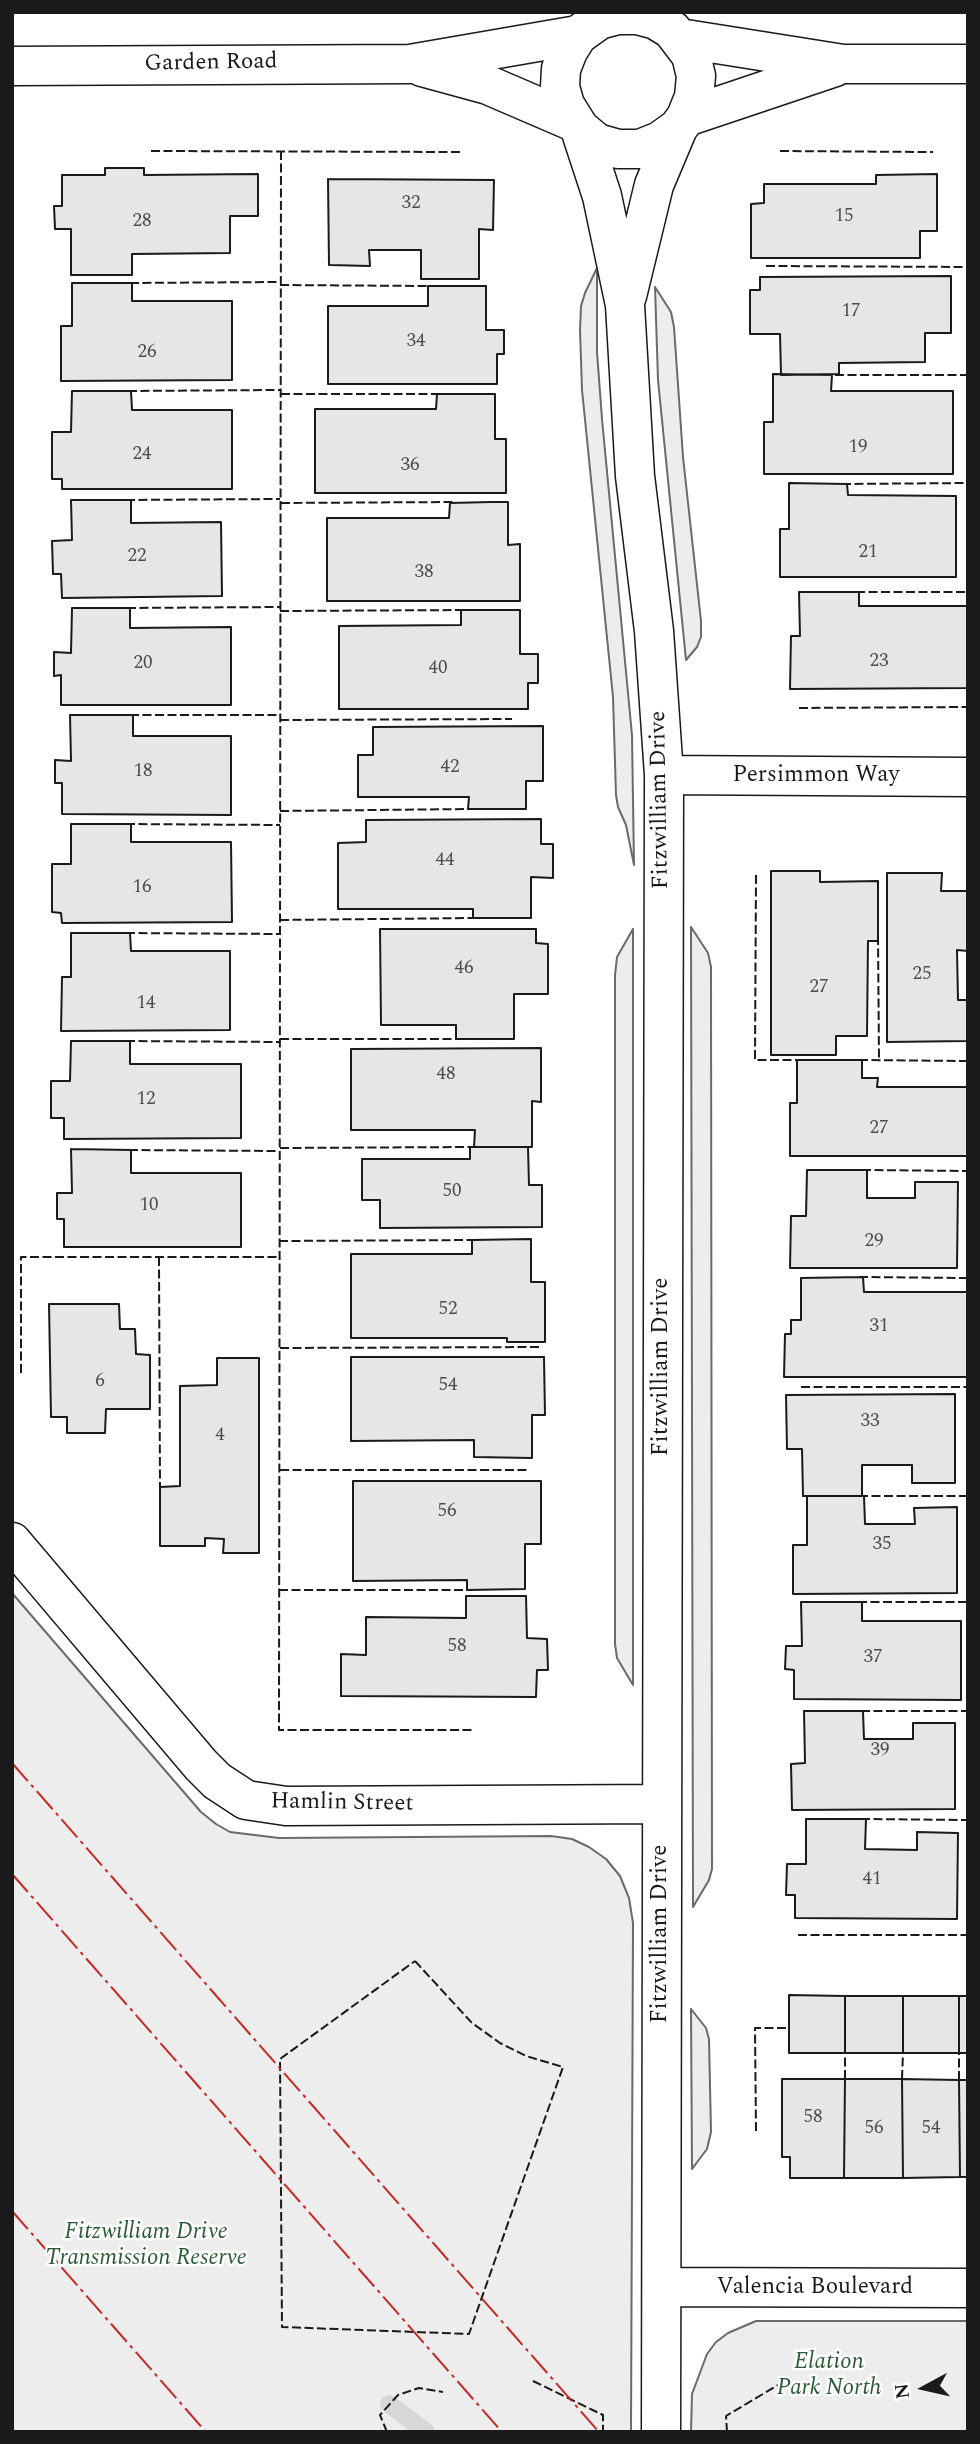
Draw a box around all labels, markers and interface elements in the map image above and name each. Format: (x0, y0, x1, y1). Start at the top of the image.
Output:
street label: Garden Road (144, 49, 278, 79)
house number: 32 (402, 193, 420, 215)
house number: 15 (835, 206, 853, 228)
house number: 28 (133, 211, 151, 233)
house number: 17 (842, 301, 860, 323)
house number: 34 (407, 331, 425, 353)
house number: 26 (138, 342, 156, 364)
house number: 19 (849, 437, 867, 459)
house number: 24 (133, 444, 151, 466)
house number: 36 (401, 455, 419, 477)
house number: 21 (859, 542, 877, 564)
house number: 22 (128, 546, 146, 568)
house number: 38 (415, 562, 433, 584)
house number: 23 (870, 651, 888, 673)
house number: 20 (134, 653, 152, 675)
house number: 40 (429, 658, 447, 680)
street label: Fitzwilliam Drive (646, 710, 676, 890)
house number: 42 (441, 757, 459, 779)
house number: 18 (134, 761, 152, 783)
street label: Persimmon Way (732, 762, 900, 790)
house number: 44 (436, 850, 454, 872)
house number: 16 (133, 877, 151, 899)
house number: 46 (455, 958, 473, 980)
house number: 25 (913, 964, 931, 986)
house number: 27 (810, 977, 828, 999)
house number: 14 (137, 993, 155, 1015)
house number: 48 (437, 1064, 455, 1086)
house number: 12 (137, 1089, 155, 1111)
house number: 27 (870, 1118, 888, 1140)
house number: 50 (443, 1181, 461, 1203)
house number: 10 (140, 1195, 158, 1217)
house number: 29 (865, 1231, 883, 1253)
street label: Fitzwilliam Drive (648, 1278, 676, 1456)
house number: 52 (439, 1299, 457, 1321)
house number: 31 (870, 1316, 888, 1338)
house number: 6 (95, 1371, 105, 1393)
house number: 54 (439, 1375, 457, 1397)
house number: 33 (861, 1411, 879, 1433)
house number: 4 (215, 1425, 225, 1447)
house number: 56 (438, 1501, 456, 1523)
house number: 35 (873, 1534, 891, 1556)
house number: 58 (448, 1636, 466, 1658)
house number: 37 (864, 1647, 882, 1669)
house number: 39 (871, 1740, 889, 1762)
street label: Hamlin Street (270, 1789, 414, 1819)
street label: Fitzwilliam Drive (647, 1845, 675, 2023)
house number: 41 (863, 1869, 881, 1891)
house number: 58 (804, 2107, 822, 2129)
house number: 56 (865, 2118, 883, 2140)
house number: 54 (922, 2118, 940, 2140)
park label: Fitzwilliam Drive Transmission Reserve (45, 2219, 247, 2273)
street label: Valencia Boulevard (717, 2274, 913, 2302)
park label: Elation Park North (777, 2349, 881, 2403)
north arrow (889, 2353, 959, 2423)
text: N (887, 2381, 918, 2401)

